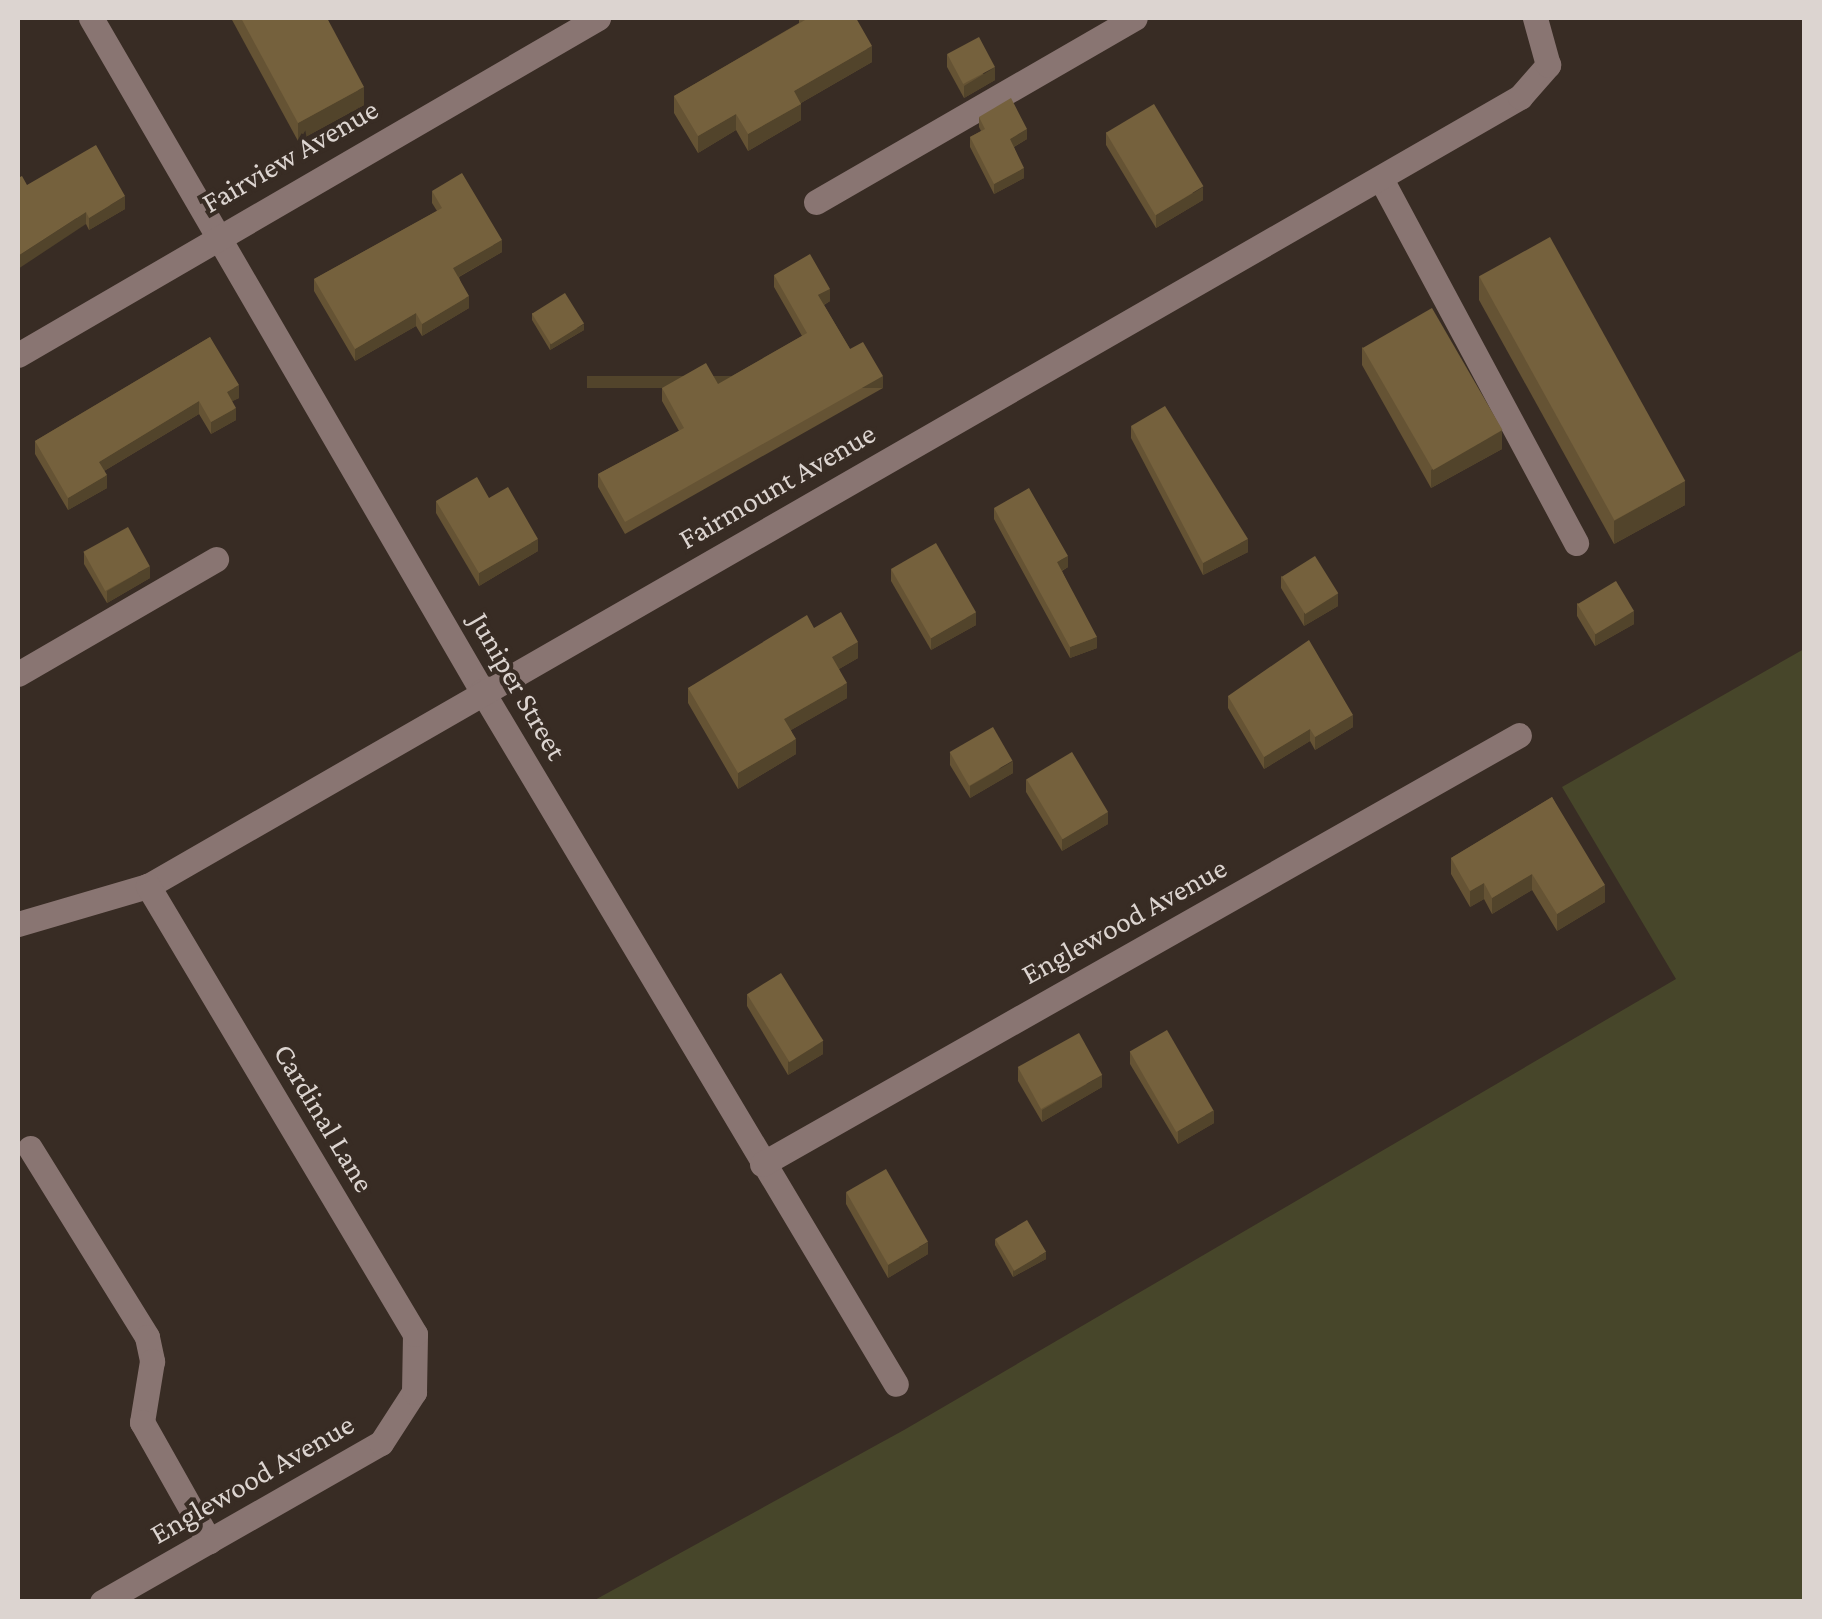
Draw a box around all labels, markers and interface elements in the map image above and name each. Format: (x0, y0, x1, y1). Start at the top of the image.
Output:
street label: Fairview Avenue (195, 91, 385, 221)
street label: Fairmount Avenue (672, 415, 882, 557)
street label: Juniper Street (461, 606, 575, 766)
street label: Englewood Avenue (1015, 850, 1233, 992)
street label: Cardinal Lane (266, 1037, 382, 1199)
street label: Englewood Avenue (144, 1406, 360, 1552)

